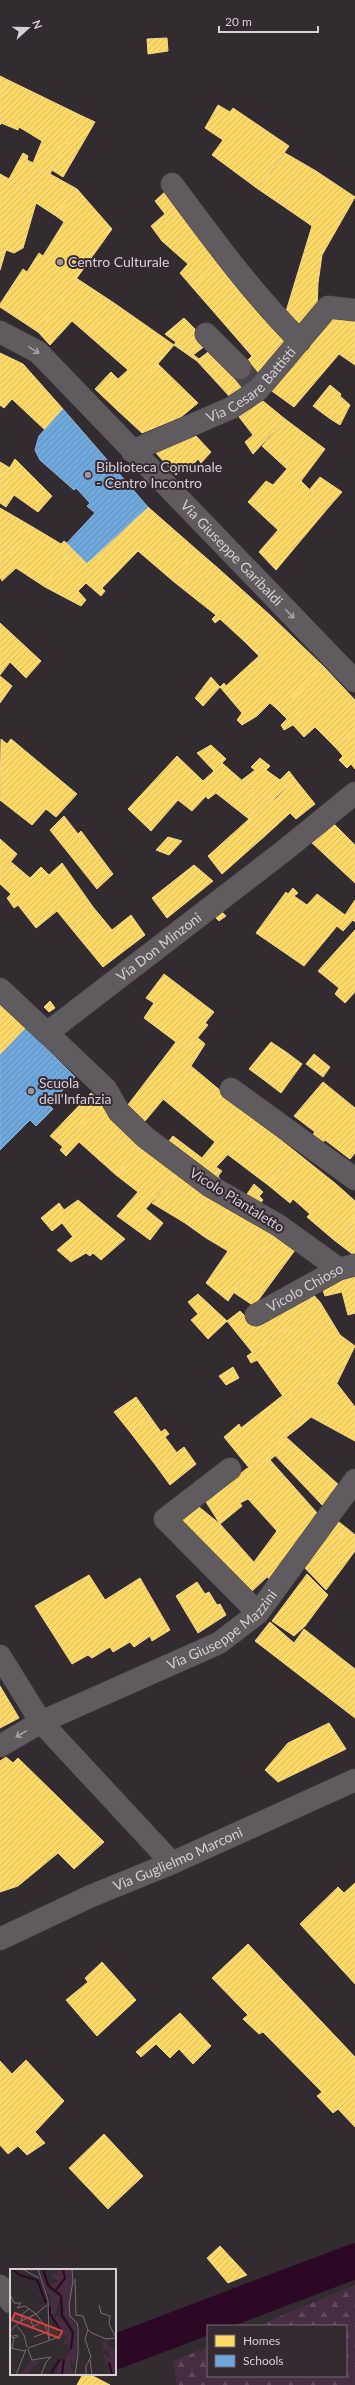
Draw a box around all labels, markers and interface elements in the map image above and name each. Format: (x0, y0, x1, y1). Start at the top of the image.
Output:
north arrow (8, 8, 48, 48)
scale bar (219, 8, 318, 34)
text: 20 m (225, 14, 252, 29)
text: N (30, 18, 45, 31)
place label: Centro Culturale (68, 253, 169, 270)
marker: Centro Culturale (55, 257, 65, 267)
street label: Via Cesare Battisti (203, 343, 299, 426)
one-way arrow (28, 347, 40, 355)
place label: Biblioteca Comunale - Centro Incontro (96, 458, 222, 491)
marker: Biblioteca Comunale - Centro Incontro (83, 470, 93, 480)
street label: Via Giuseppe Garibaldi (177, 496, 287, 609)
one-way arrow (285, 609, 295, 619)
street label: Via Don Minzoni (113, 908, 205, 985)
place label: Scuola dell'Infanzia (39, 1074, 112, 1107)
marker: Scuola dell'Infanzia (26, 1086, 36, 1096)
street label: Vicolo Piantaletto (187, 1164, 288, 1236)
street label: Vicolo Chioso (264, 1259, 346, 1315)
street label: Via Giuseppe Mazzini (164, 1586, 280, 1673)
one-way arrow (15, 1731, 27, 1739)
street label: Via Guglielmo Marconi (110, 1823, 245, 1894)
inset map (10, 2269, 116, 2375)
legend (207, 2325, 347, 2377)
text: Homes (243, 2333, 280, 2348)
text: Schools (243, 2353, 284, 2368)

